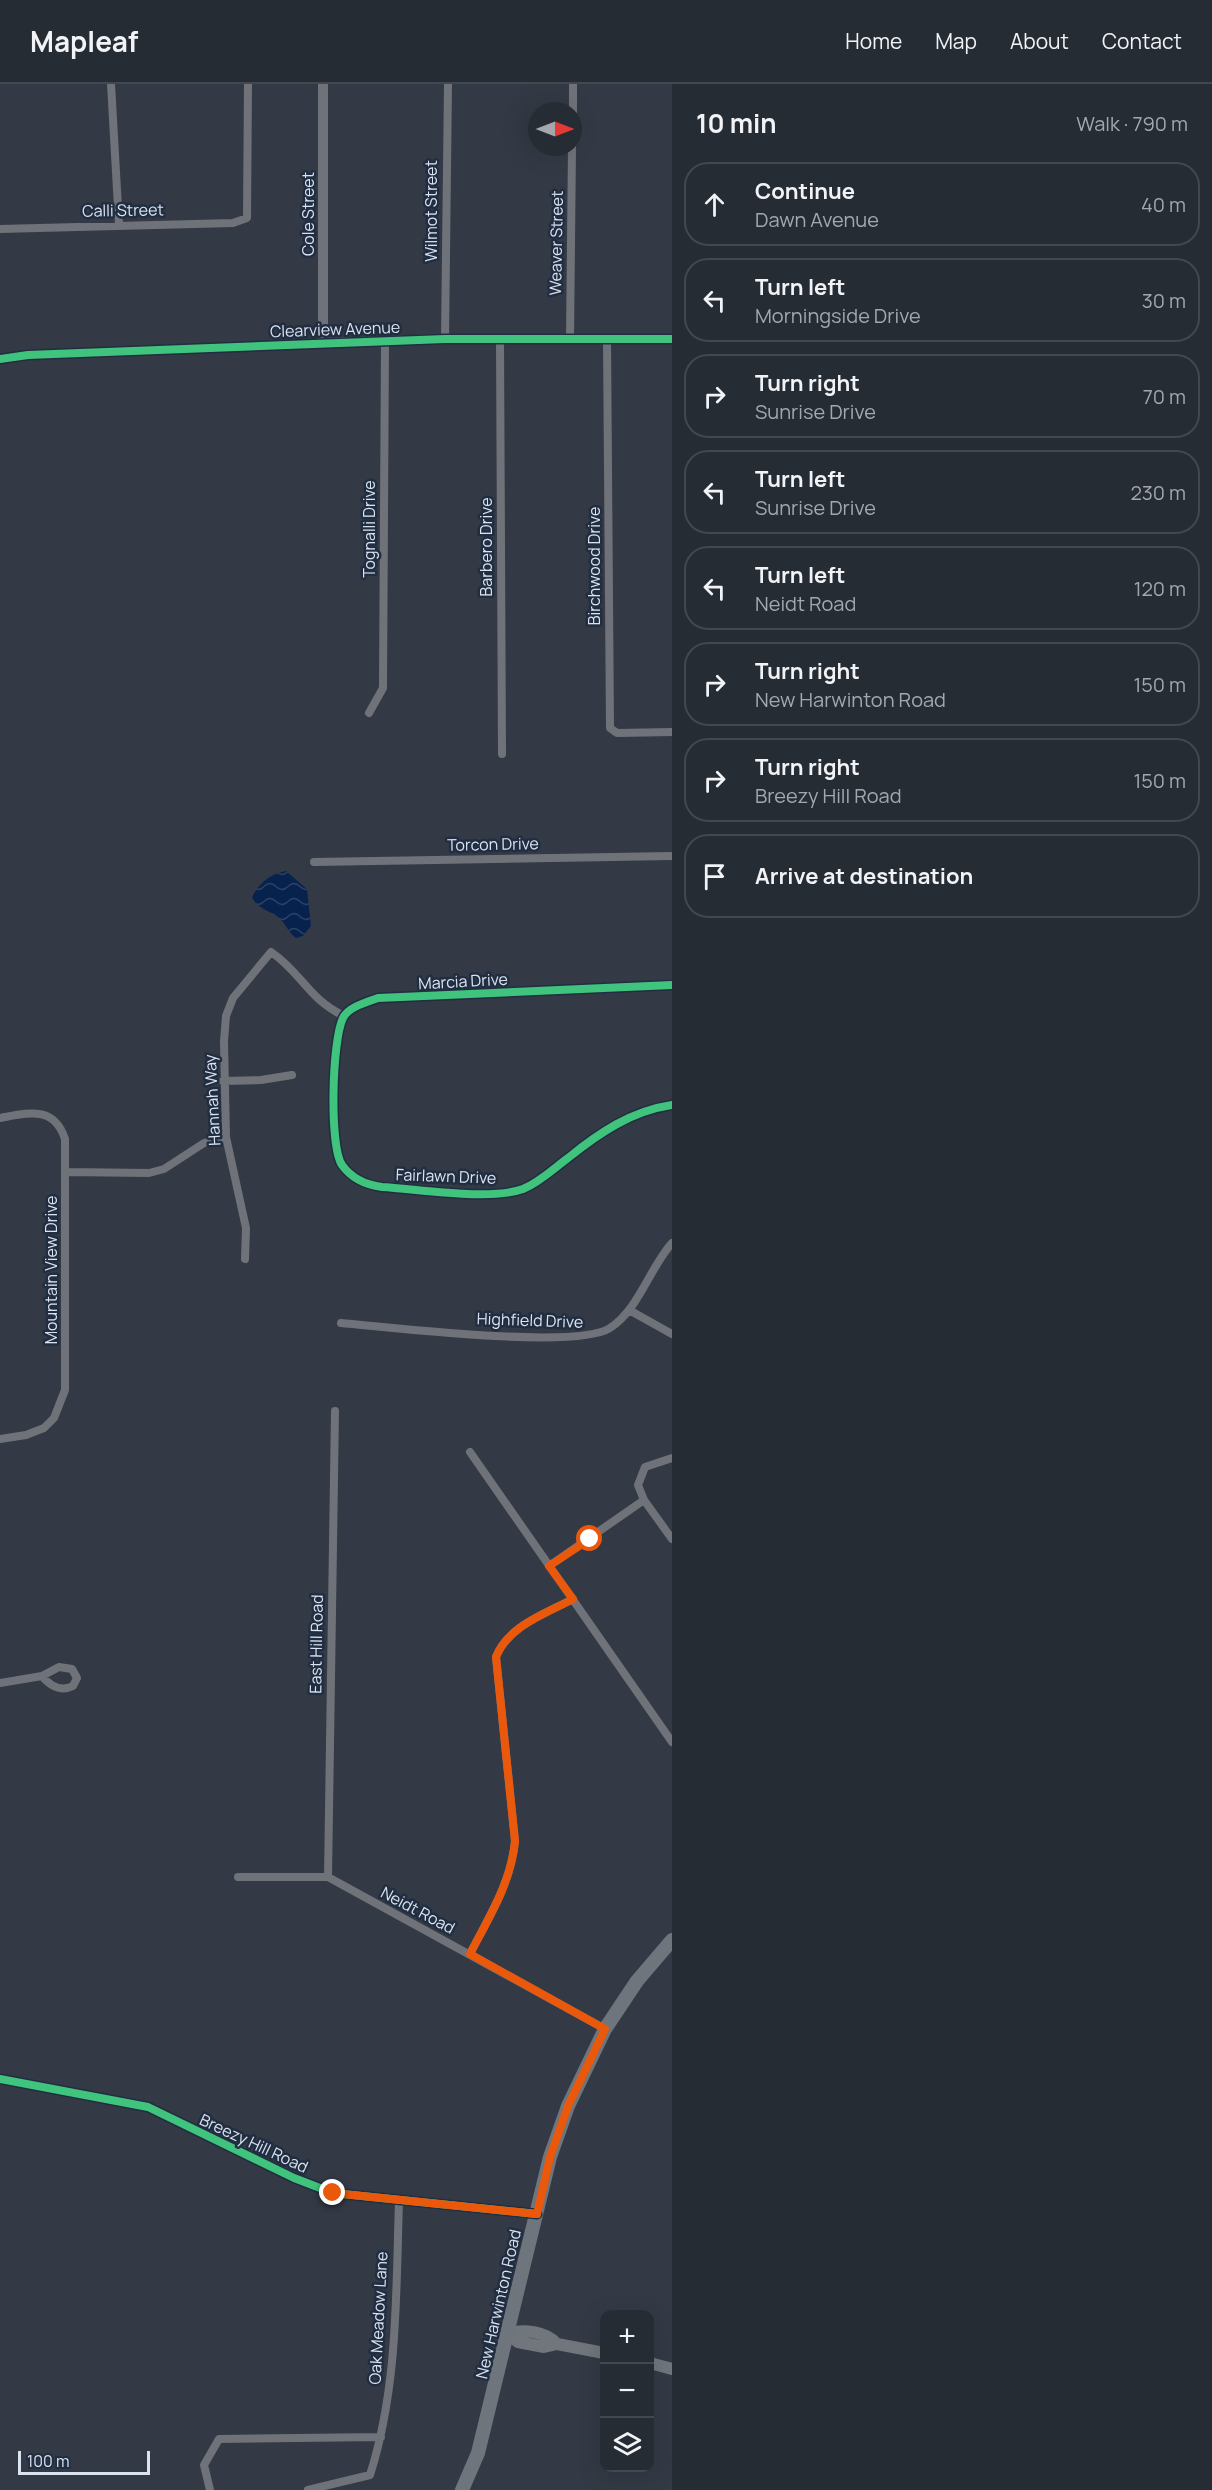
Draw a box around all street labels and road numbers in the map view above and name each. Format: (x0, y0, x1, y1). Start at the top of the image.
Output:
street label: Wilmot Street (420, 160, 442, 262)
street label: Cole Street (297, 172, 319, 256)
street label: Weaver Street (544, 190, 568, 296)
street label: Calli Street (82, 198, 164, 222)
street label: Clearview Avenue (270, 316, 400, 342)
street label: Tognalli Drive (358, 480, 380, 578)
street label: Barbero Drive (475, 498, 497, 596)
street label: Birchwood Drive (583, 507, 605, 625)
street label: Torcon Drive (447, 832, 539, 856)
street label: Marcia Drive (418, 968, 508, 994)
street label: Hannah Way (199, 1053, 225, 1146)
street label: Fairlawn Drive (395, 1163, 497, 1189)
street label: Mountain View Drive (40, 1196, 62, 1344)
street label: Highfield Drive (476, 1307, 584, 1333)
street label: East Hill Road (304, 1594, 328, 1694)
street label: Neidt Road (377, 1881, 459, 1939)
street label: Breezy Hill Road (196, 2108, 312, 2178)
street label: New Harwinton Road (470, 2227, 526, 2381)
street label: Oak Meadow Lane (364, 2251, 392, 2385)

